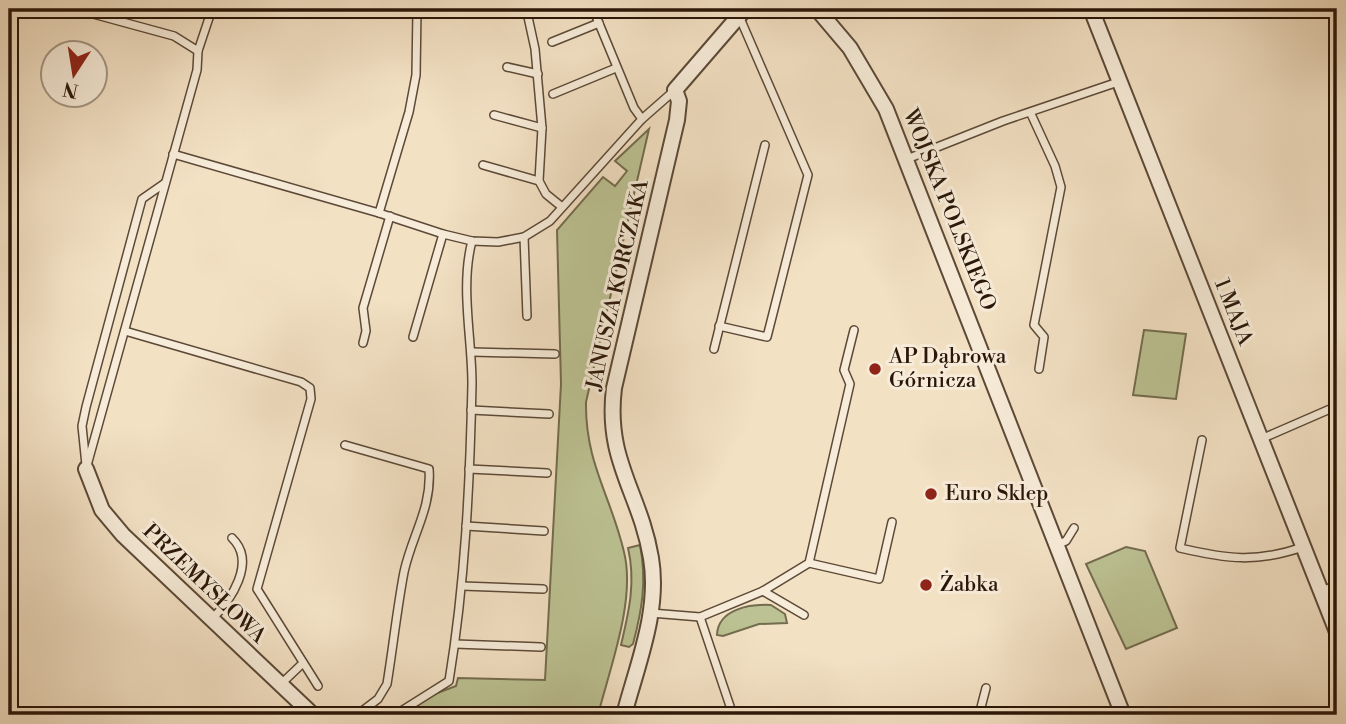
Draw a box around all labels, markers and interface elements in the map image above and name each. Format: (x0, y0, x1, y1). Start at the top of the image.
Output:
north arrow (38, 38, 108, 108)
text: N (61, 76, 81, 103)
street label: WOJSKA POLSKIEGO (896, 105, 1001, 315)
street label: JANUSZA KORCZAKA (581, 177, 655, 394)
street label: 1 MAJA (1208, 275, 1258, 350)
place label: AP Dąbrowa Górnicza (888, 344, 1007, 394)
marker: AP Dąbrowa Górnicza (867, 361, 883, 377)
place label: Euro Sklep (945, 481, 1048, 507)
marker: Euro Sklep (923, 486, 939, 502)
street label: PRZEMYSŁOWA (137, 519, 272, 650)
place label: Żabka (940, 570, 999, 598)
marker: Żabka (918, 577, 934, 593)

